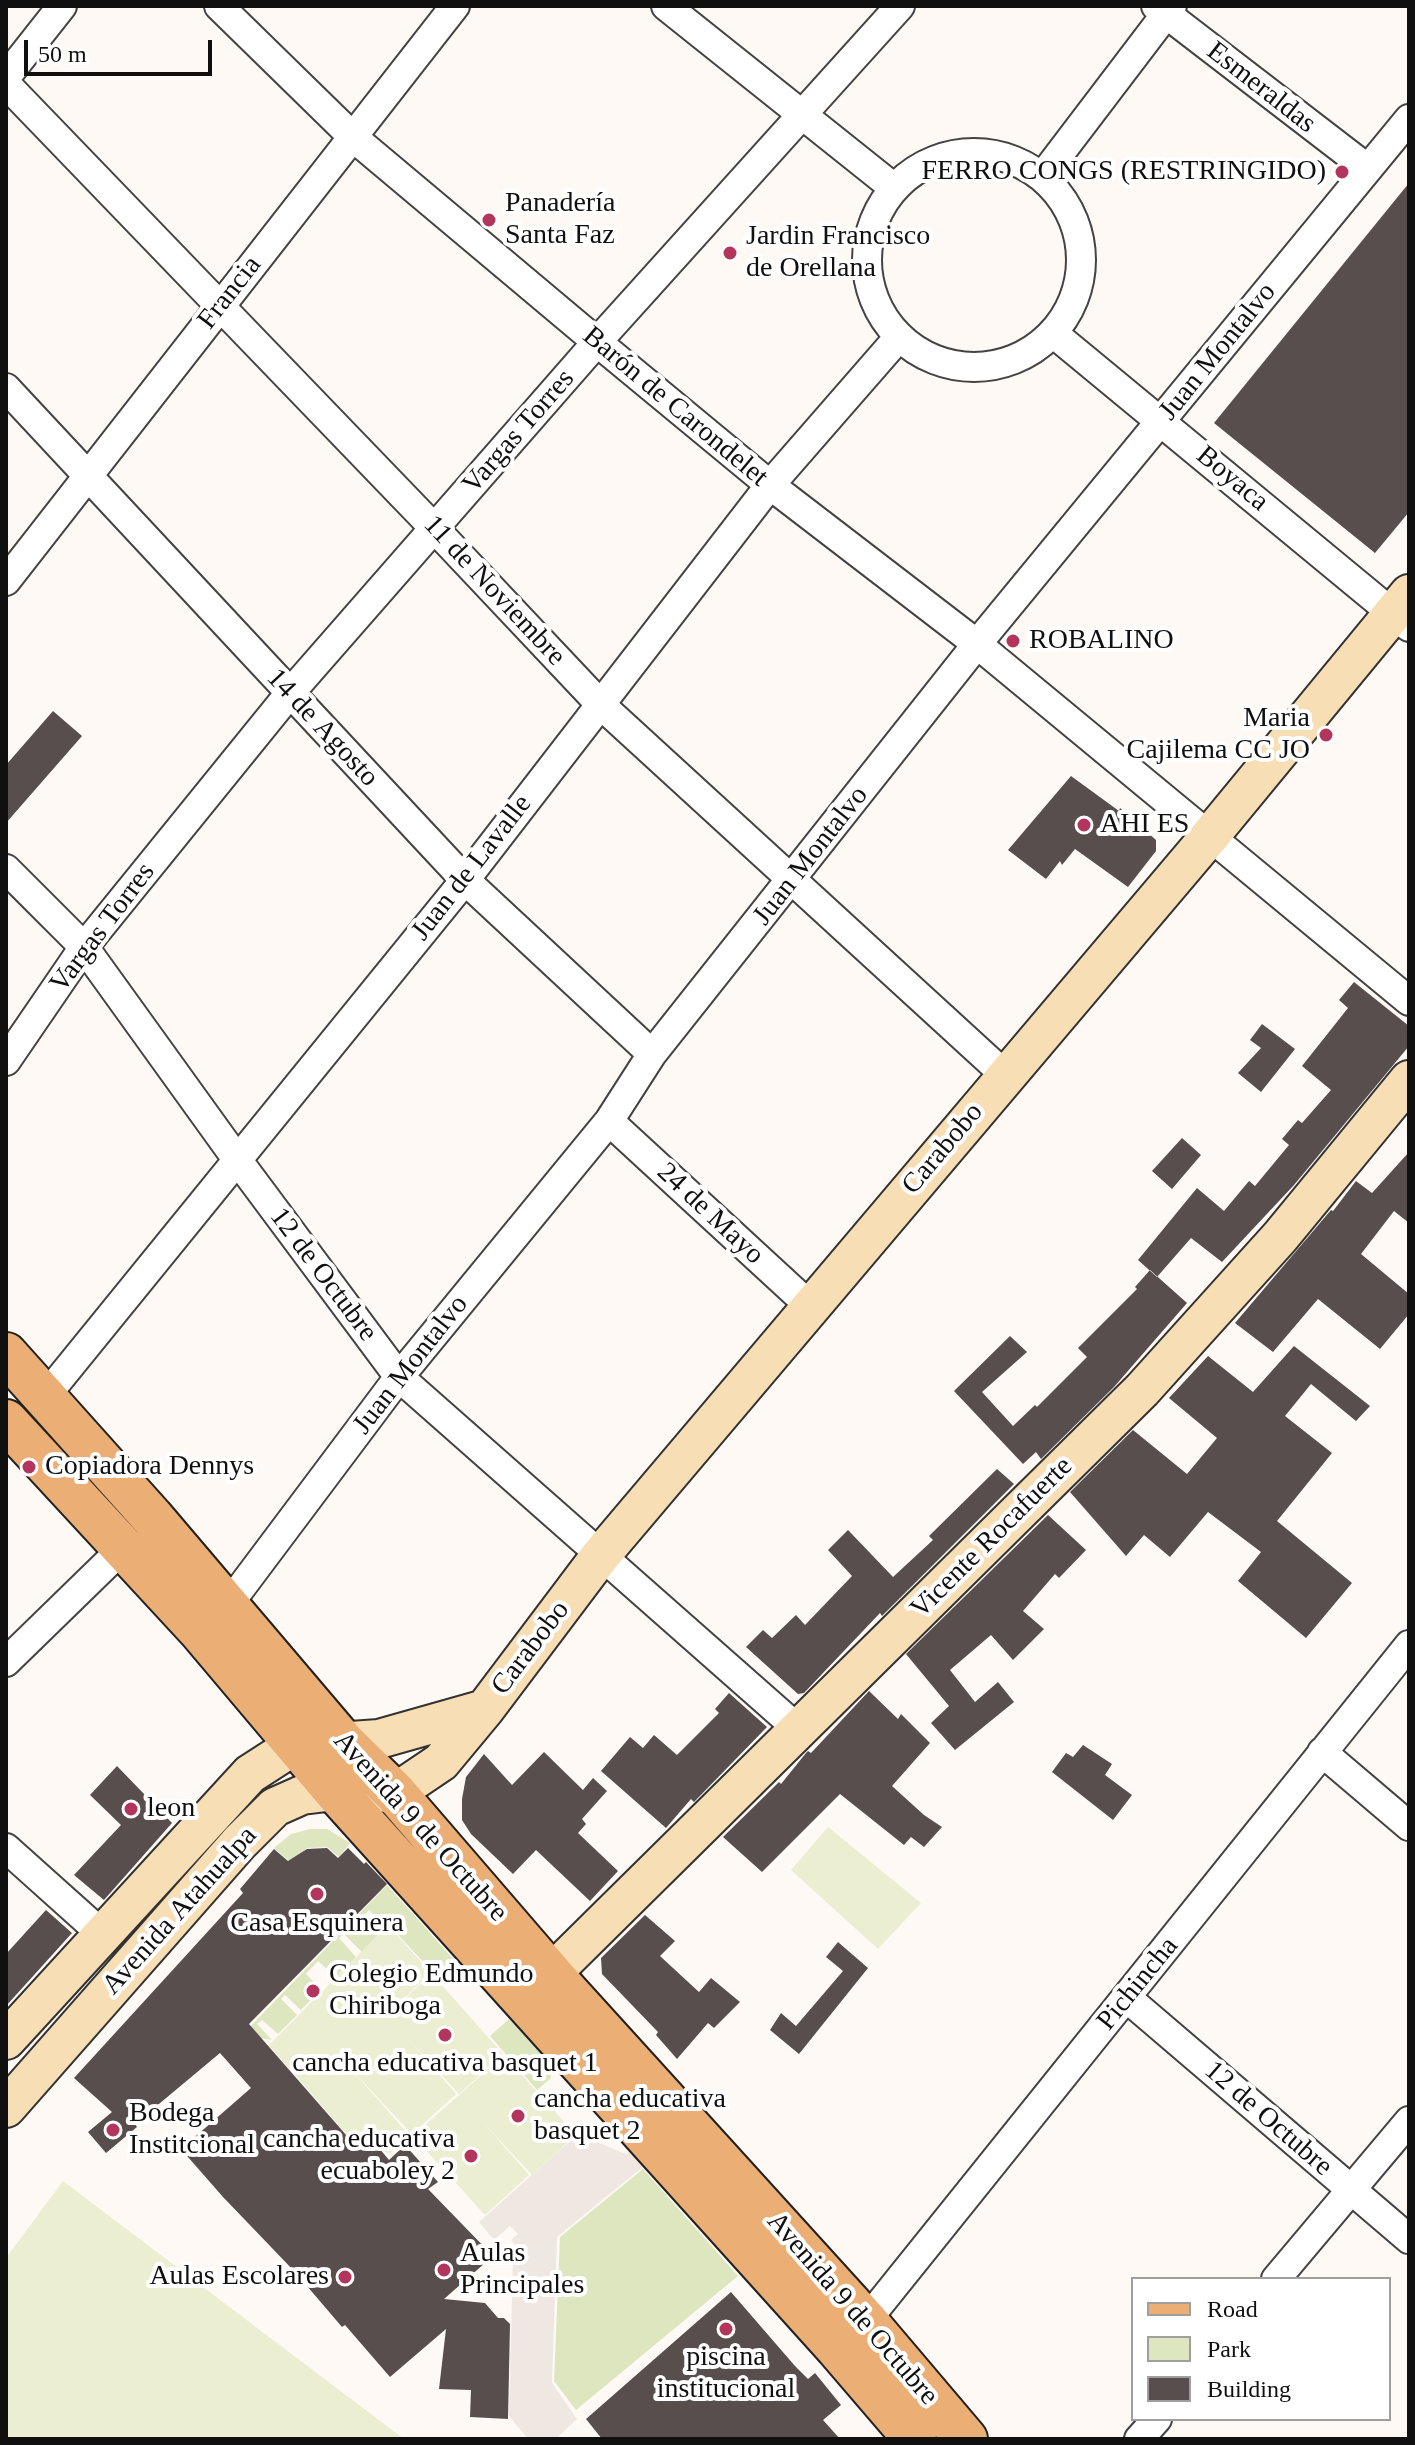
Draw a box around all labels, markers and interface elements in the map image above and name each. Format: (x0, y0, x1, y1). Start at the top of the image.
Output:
scale bar (28, 24, 216, 74)
street label: Esmeraldas (1200, 35, 1322, 141)
text: 50 m (38, 41, 87, 67)
place label: FERRO CONGS (RESTRINGIDO) (922, 155, 1326, 189)
marker: FERRO CONGS (RESTRINGIDO) (1333, 163, 1351, 181)
place label: Panadería Santa Faz (505, 187, 615, 253)
marker: Panadería Santa Faz (480, 211, 498, 229)
place label: Jardin Francisco de Orellana (746, 220, 930, 286)
marker: Jardin Francisco de Orellana (721, 244, 739, 262)
street label: Francia (191, 250, 269, 336)
street label: Juan Montalvo (1152, 276, 1284, 428)
street label: Barón de Carondelet (575, 320, 775, 494)
street label: Vargas Torres (456, 363, 582, 501)
street label: Boyaca (1189, 439, 1275, 519)
street label: 11 de Noviembre (416, 509, 572, 673)
place label: ROBALINO (1029, 624, 1174, 658)
marker: ROBALINO (1004, 632, 1022, 650)
street label: 14 de Agosto (259, 662, 385, 794)
place label: Maria Cajilema CC JO (1126, 702, 1310, 768)
marker: Maria Cajilema CC JO (1317, 726, 1335, 744)
street label: Juan Montalvo (746, 780, 876, 932)
street label: Juan de Lavalle (405, 788, 539, 948)
place label: AHI ES (1100, 808, 1189, 842)
marker: AHI ES (1075, 816, 1093, 834)
street label: Vargas Torres (43, 856, 163, 1000)
street label: Carabobo (895, 1097, 991, 1201)
street label: 24 de Mayo (650, 1156, 770, 1272)
street label: 12 de Octubre (262, 1202, 384, 1348)
street label: Juan Montalvo (346, 1289, 476, 1441)
place label: Copiadora Dennys (45, 1450, 254, 1484)
street label: Vicente Rocafuerte (904, 1450, 1080, 1626)
marker: Copiadora Dennys (20, 1458, 38, 1476)
street label: Carabobo (485, 1594, 577, 1702)
street label: Avenida 9 de Octubre (326, 1725, 514, 1929)
place label: leon (147, 1792, 195, 1826)
marker: leon (122, 1800, 140, 1818)
street label: Avenida Atahualpa (96, 1820, 264, 2002)
marker: Casa Esquinera (308, 1885, 326, 1903)
place label: Casa Esquinera (230, 1907, 404, 1941)
street label: Pichincha (1090, 1931, 1186, 2037)
place label: Colegio Edmundo Chiriboga (329, 1958, 534, 2024)
marker: Colegio Edmundo Chiriboga (304, 1982, 322, 2000)
marker: cancha educativa basquet 1 (436, 2026, 454, 2044)
place label: cancha educativa basquet 1 (292, 2047, 598, 2081)
street label: 12 de Octubre (1197, 2054, 1339, 2184)
place label: cancha educativa basquet 2 (534, 2083, 726, 2149)
place label: Bodega Institcional (129, 2097, 255, 2163)
marker: cancha educativa basquet 2 (509, 2107, 527, 2125)
marker: Bodega Institcional (104, 2121, 122, 2139)
place label: cancha educativa ecuaboley 2 (263, 2123, 455, 2189)
marker: cancha educativa ecuaboley 2 (462, 2147, 480, 2165)
street label: Avenida 9 de Octubre (759, 2206, 945, 2412)
place label: Aulas Principales (460, 2237, 584, 2303)
place label: Aulas Escolares (149, 2260, 329, 2294)
marker: Aulas Principales (435, 2261, 453, 2279)
marker: Aulas Escolares (336, 2268, 354, 2286)
legend (1131, 2277, 1391, 2421)
text: Road (1207, 2296, 1258, 2322)
marker: piscina institucional (717, 2320, 735, 2338)
text: Park (1207, 2336, 1251, 2362)
place label: piscina institucional (657, 2341, 795, 2407)
text: Building (1207, 2376, 1291, 2402)

